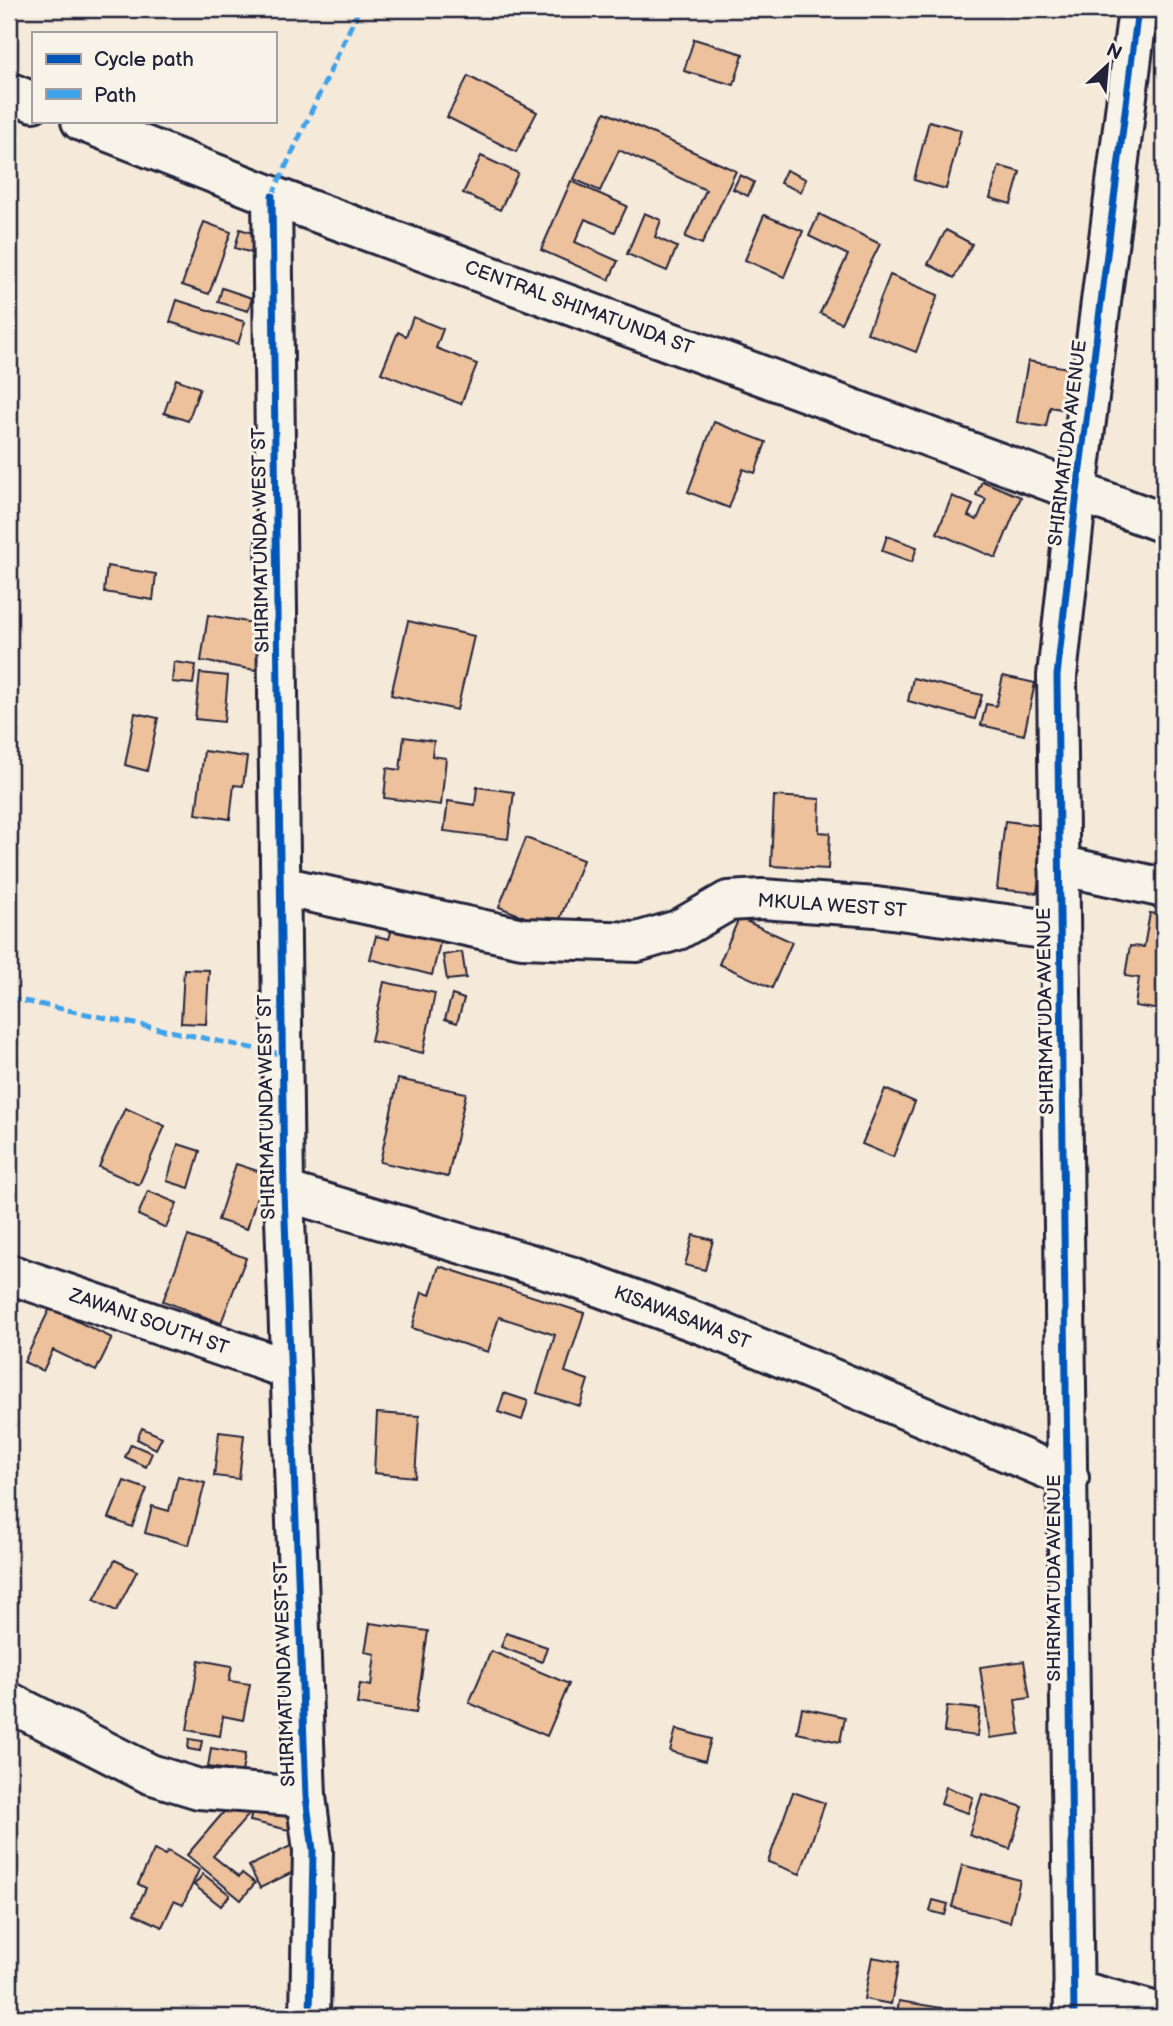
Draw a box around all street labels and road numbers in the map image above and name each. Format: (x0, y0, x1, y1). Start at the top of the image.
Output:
street label: CENTRAL SHIMATUNDA ST (462, 256, 697, 360)
street label: SHIRIMATUDA AVENUE (1044, 339, 1092, 547)
street label: SHIRIMATUNDA WEST ST (248, 427, 274, 653)
street label: MKULA WEST ST (757, 889, 908, 923)
street label: SHIRIMATUDA AVENUE (1033, 907, 1059, 1115)
street label: SHIRIMATUNDA WEST ST (254, 994, 280, 1220)
street label: KISAWASAWA ST (611, 1281, 754, 1355)
street label: ZAWANI SOUTH ST (65, 1284, 232, 1360)
street label: SHIRIMATUDA AVENUE (1043, 1474, 1066, 1682)
street label: SHIRIMATUNDA WEST ST (270, 1560, 300, 1787)

